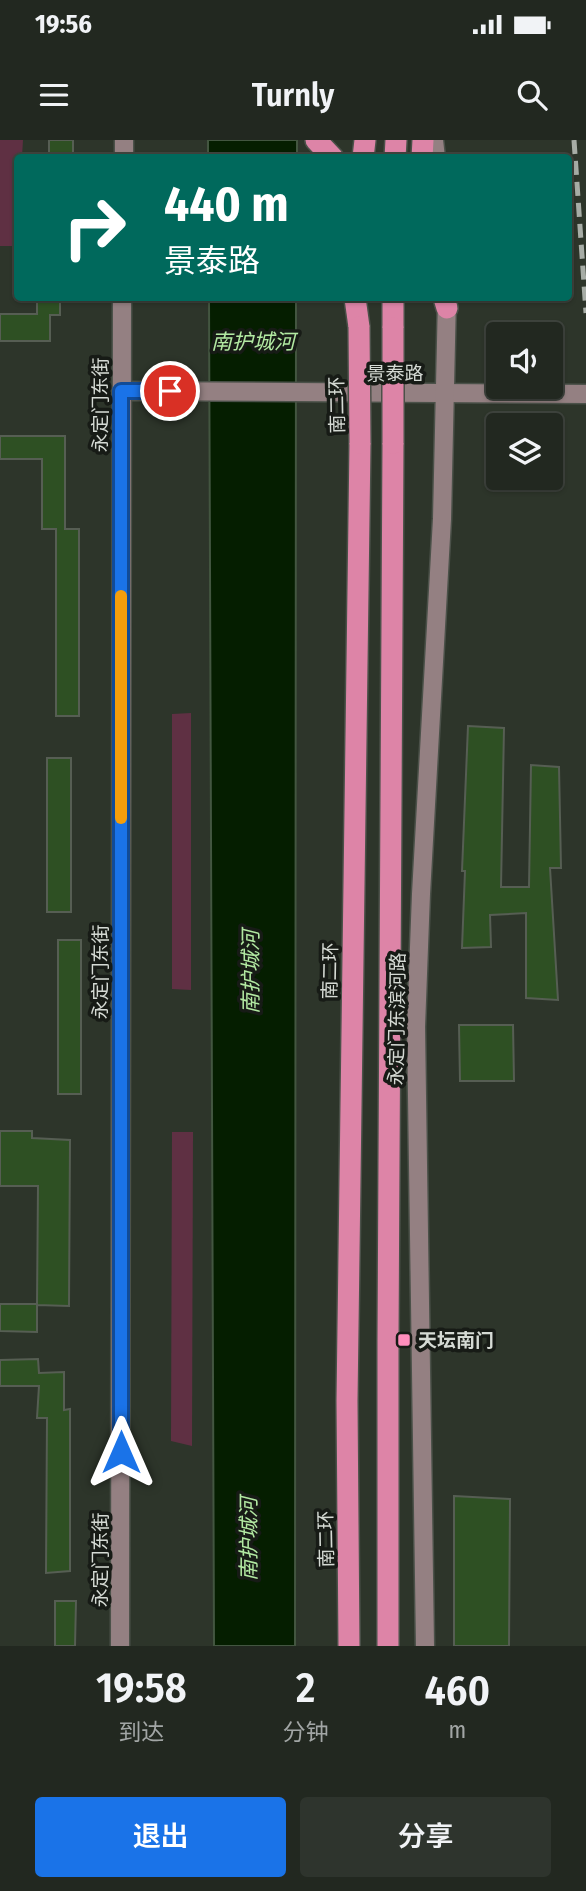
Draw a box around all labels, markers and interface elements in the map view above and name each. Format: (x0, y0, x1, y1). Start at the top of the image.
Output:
text: 19:56 (35, 9, 92, 40)
icon: menu (35, 76, 73, 114)
text: Turnly (252, 76, 334, 114)
icon: search (513, 76, 551, 114)
text: 440 m (164, 175, 289, 234)
icon: right (49, 182, 140, 273)
text: 景泰路 (164, 242, 260, 280)
map controls (486, 322, 563, 490)
button: sound (486, 322, 563, 399)
water label: 南护城河 (211, 329, 299, 355)
street label: 永定门东街 (89, 357, 112, 453)
pin (140, 361, 200, 421)
street label: 景泰路 (366, 362, 424, 385)
icon: arrive (151, 372, 189, 410)
street label: 南二环 (325, 376, 349, 434)
button: layers (486, 413, 563, 490)
street label: 永定门东街 (89, 924, 112, 1020)
water label: 南护城河 (238, 926, 264, 1014)
street label: 南二环 (318, 942, 342, 1000)
street label: 永定门东滨河路 (384, 952, 410, 1086)
place label: 天坛南门 (418, 1329, 494, 1352)
marker: 天坛南门 (396, 1332, 412, 1348)
position arrow (84, 1415, 158, 1489)
water label: 南护城河 (236, 1493, 262, 1581)
street label: 南二环 (314, 1510, 338, 1568)
street label: 永定门东街 (89, 1512, 112, 1608)
text: 19:58 (96, 1663, 187, 1713)
text: 2 (296, 1663, 315, 1713)
text: 460 (424, 1666, 490, 1716)
text: m (448, 1716, 466, 1744)
text: 到达 (118, 1718, 164, 1746)
text: 分钟 (283, 1718, 329, 1746)
button: 退出 (35, 1797, 286, 1877)
button: 分享 (300, 1797, 551, 1877)

